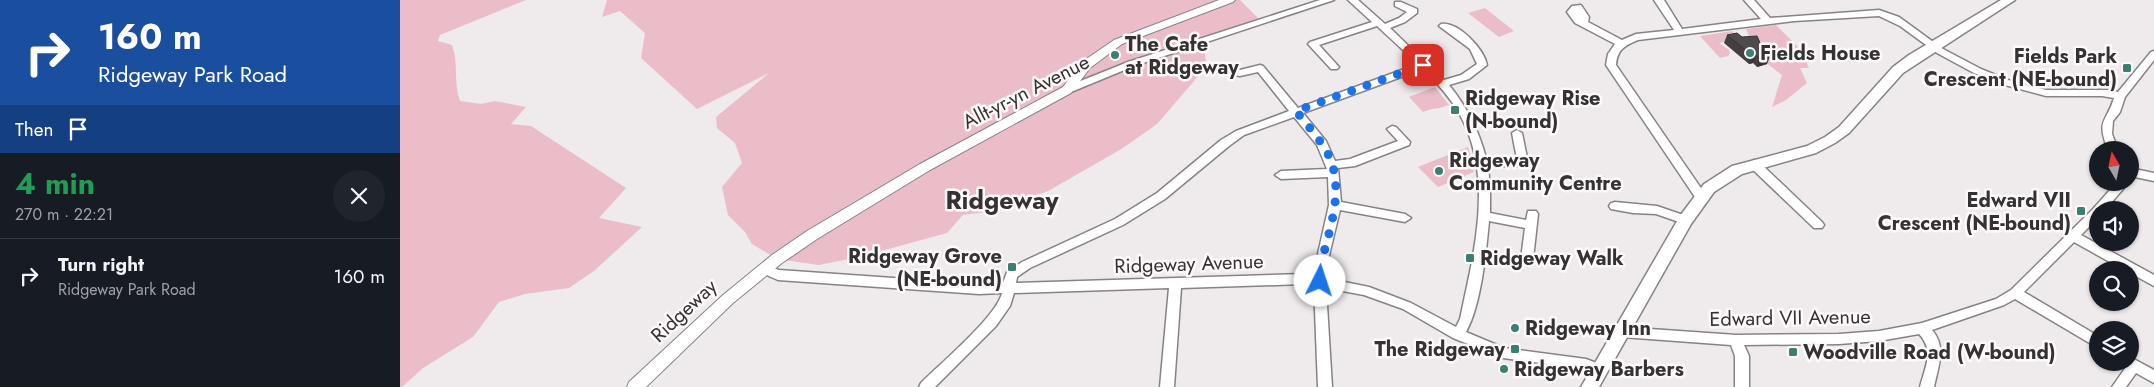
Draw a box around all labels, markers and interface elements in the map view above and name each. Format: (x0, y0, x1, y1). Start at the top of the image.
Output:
text: 160 m (98, 12, 202, 62)
icon: right (15, 20, 80, 85)
place label: The Cafe at Ridgeway (1125, 30, 1239, 82)
place label: Fields House (1760, 39, 1881, 68)
place label: Fields Park Crescent (NE-bound) (1924, 42, 2117, 94)
pin (1402, 44, 1444, 86)
marker: Fields House (1744, 47, 1756, 59)
street label: Allt-yr-yn Avenue (958, 48, 1094, 136)
marker: The Cafe at Ridgeway (1109, 49, 1121, 61)
icon: arrive (1409, 51, 1437, 79)
text: Ridgeway Park Road (98, 58, 287, 90)
marker: Fields Park Crescent (NE-bound) (2121, 62, 2133, 74)
place label: Ridgeway Rise (N-bound) (1465, 84, 1601, 136)
marker: Ridgeway Rise (N-bound) (1449, 104, 1461, 116)
icon: arrive (64, 115, 92, 143)
text: Then (15, 116, 54, 143)
north arrow (2089, 141, 2139, 191)
map controls (2089, 141, 2139, 371)
place label: Ridgeway Community Centre (1449, 146, 1622, 198)
text: 4 min (15, 162, 95, 205)
marker: Ridgeway Community Centre (1433, 165, 1445, 177)
button: close (333, 170, 385, 222)
district label: Ridgeway (945, 182, 1060, 218)
place label: Edward VII Crescent (NE-bound) (1878, 186, 2071, 238)
button: sound (2089, 201, 2139, 251)
text: 270 m · 22:21 (15, 203, 113, 226)
marker: Edward VII Crescent (NE-bound) (2075, 205, 2087, 217)
place label: Ridgeway Grove (NE-bound) (848, 242, 1002, 294)
place label: Ridgeway Walk (1480, 244, 1624, 273)
street label: Ridgeway Avenue (1114, 247, 1264, 281)
text: Turn right (58, 251, 144, 278)
marker: Ridgeway Walk (1464, 252, 1476, 264)
position arrow (1293, 254, 1345, 306)
marker: Ridgeway Grove (NE-bound) (1006, 261, 1018, 273)
button: search (2089, 261, 2139, 311)
icon: right (15, 262, 43, 290)
text: 160 m (334, 263, 385, 290)
street label: Ridgeway (644, 273, 724, 349)
text: Ridgeway Park Road (58, 278, 196, 301)
street label: Edward VII Avenue (1709, 302, 1871, 334)
place label: Ridgeway Inn (1525, 314, 1651, 343)
button: layers (2089, 321, 2139, 371)
marker: Ridgeway Inn (1509, 322, 1521, 334)
place label: The Ridgeway (1374, 335, 1506, 364)
place label: Woodville Road (W-bound) (1803, 338, 2056, 367)
marker: The Ridgeway (1509, 343, 1521, 355)
marker: Woodville Road (W-bound) (1787, 346, 1799, 358)
place label: Ridgeway Barbers (1514, 355, 1684, 384)
marker: Ridgeway Barbers (1498, 363, 1510, 375)

